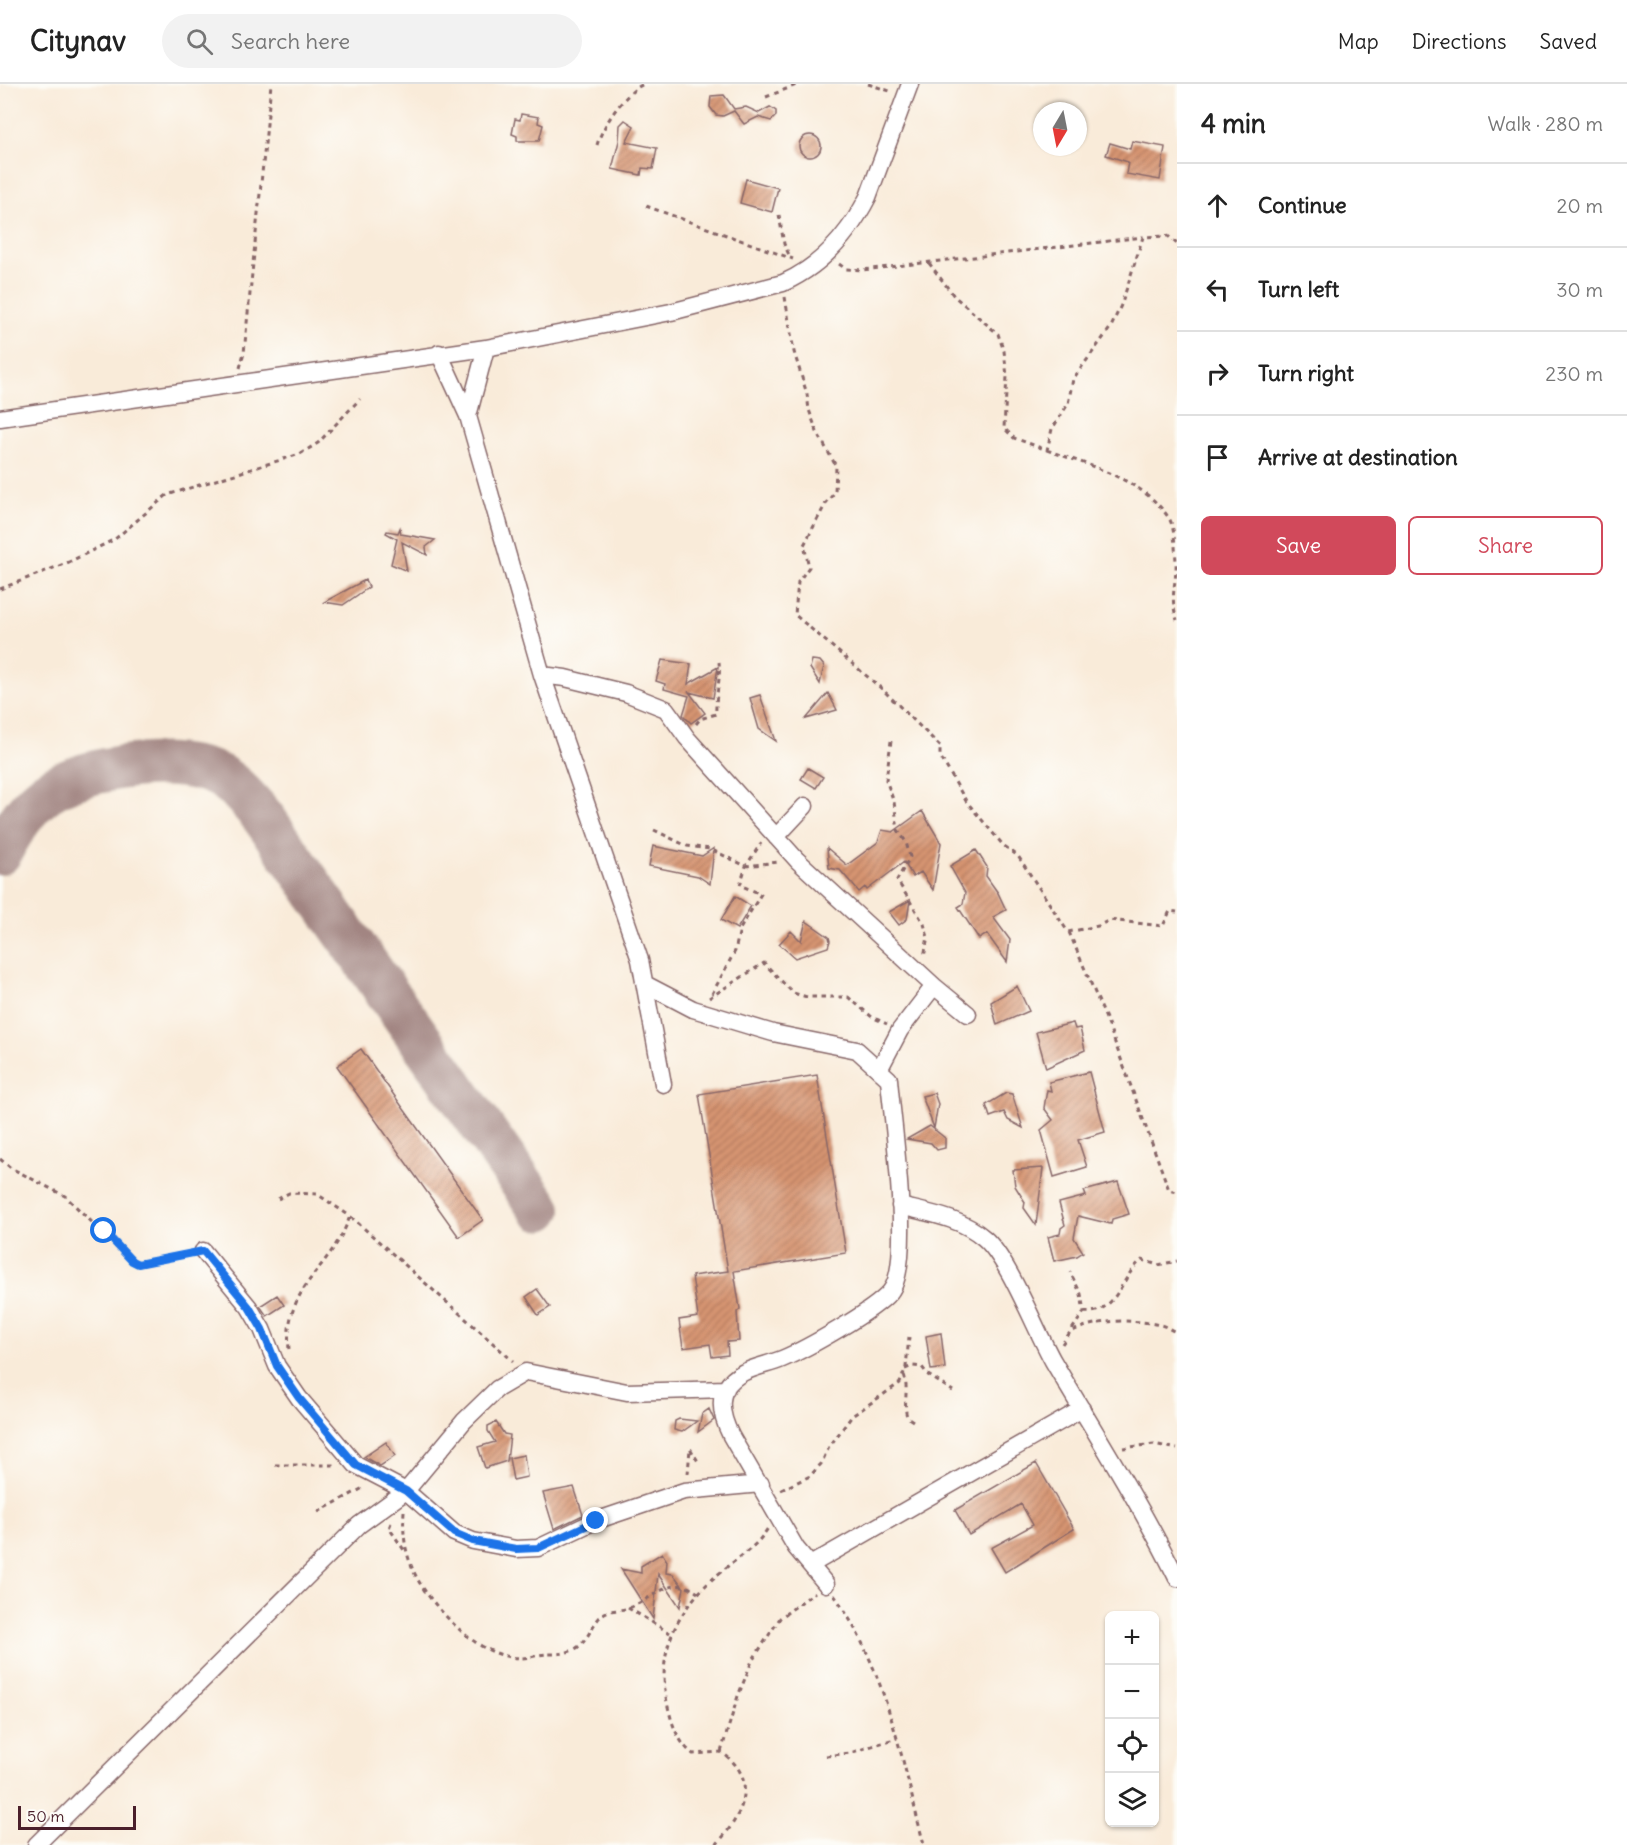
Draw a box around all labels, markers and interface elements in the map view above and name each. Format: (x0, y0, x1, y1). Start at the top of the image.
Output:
search box (162, 14, 582, 68)
text: Citynav (30, 23, 126, 59)
icon: search (183, 25, 216, 58)
text: Search here (231, 27, 350, 55)
text: Map (1338, 28, 1379, 55)
text: Directions (1412, 28, 1506, 55)
text: Saved (1539, 28, 1597, 55)
north arrow (1033, 102, 1087, 156)
text: 4 min (1201, 107, 1266, 140)
text: Walk · 280 m (1487, 111, 1603, 136)
icon: ahead (1201, 189, 1234, 222)
text: Continue (1258, 191, 1347, 219)
text: 20 m (1557, 193, 1603, 218)
icon: left (1201, 273, 1234, 306)
text: Turn left (1258, 275, 1339, 303)
text: 30 m (1556, 277, 1603, 302)
icon: right (1201, 357, 1234, 390)
text: Turn right (1258, 359, 1354, 387)
text: 230 m (1545, 361, 1603, 386)
icon: arrive (1201, 441, 1234, 474)
text: Arrive at destination (1258, 443, 1458, 471)
button: Save (1201, 516, 1396, 575)
button: Share (1408, 516, 1603, 575)
route start (90, 1217, 116, 1243)
route end (582, 1507, 608, 1533)
map controls (1105, 1611, 1159, 1827)
button: + (1105, 1611, 1159, 1665)
button: − (1105, 1665, 1159, 1719)
button: locate (1105, 1719, 1159, 1773)
button: layers (1105, 1773, 1159, 1827)
scale bar (18, 1803, 136, 1830)
text: 50 m (27, 1806, 65, 1826)

